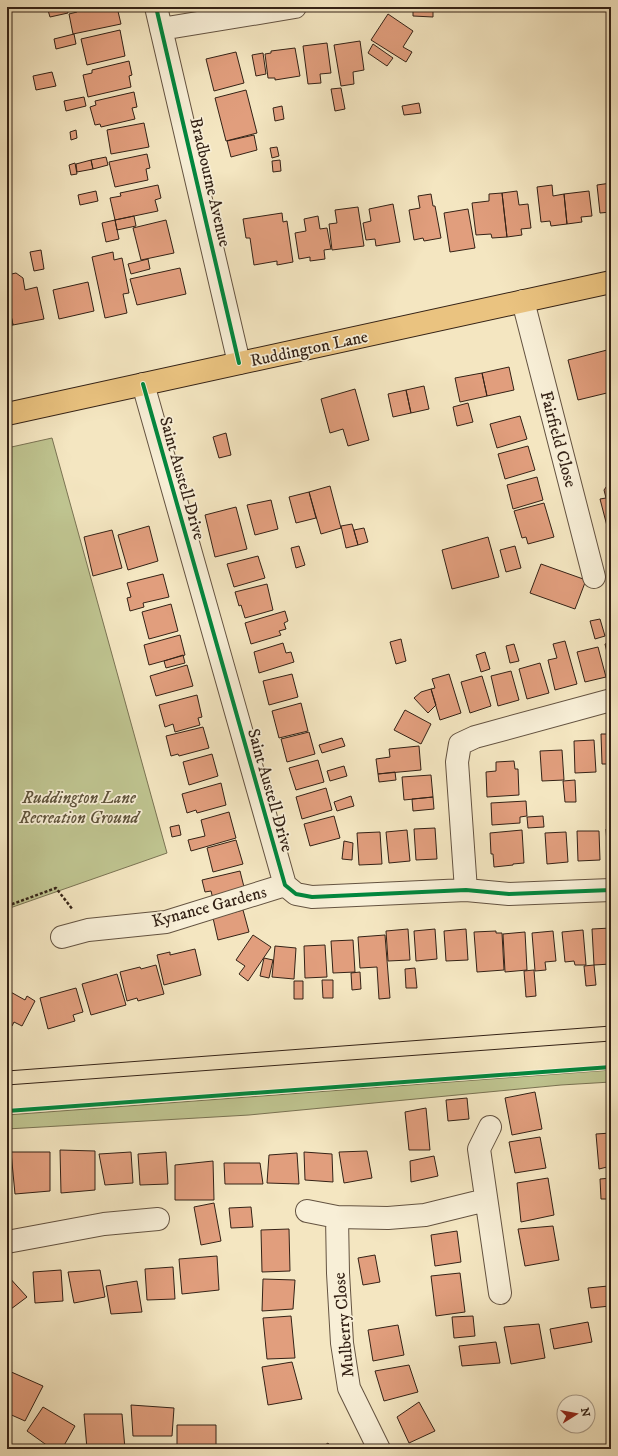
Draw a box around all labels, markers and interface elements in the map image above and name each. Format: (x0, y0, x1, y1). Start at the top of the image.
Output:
street label: Bradbourne Avenue (184, 115, 236, 249)
street label: Ruddington Lane (248, 326, 370, 372)
street label: Fairfield Close (535, 389, 581, 490)
street label: Saint Austell Drive (154, 414, 210, 542)
street label: Saint Austell Drive (242, 726, 298, 854)
park label: Ruddington Lane Recreation Ground (18, 787, 142, 829)
street label: Kynance Gardens (150, 881, 269, 933)
street label: Mulberry Close (328, 1272, 360, 1378)
north arrow (556, 1394, 596, 1434)
text: N (577, 1407, 593, 1418)

